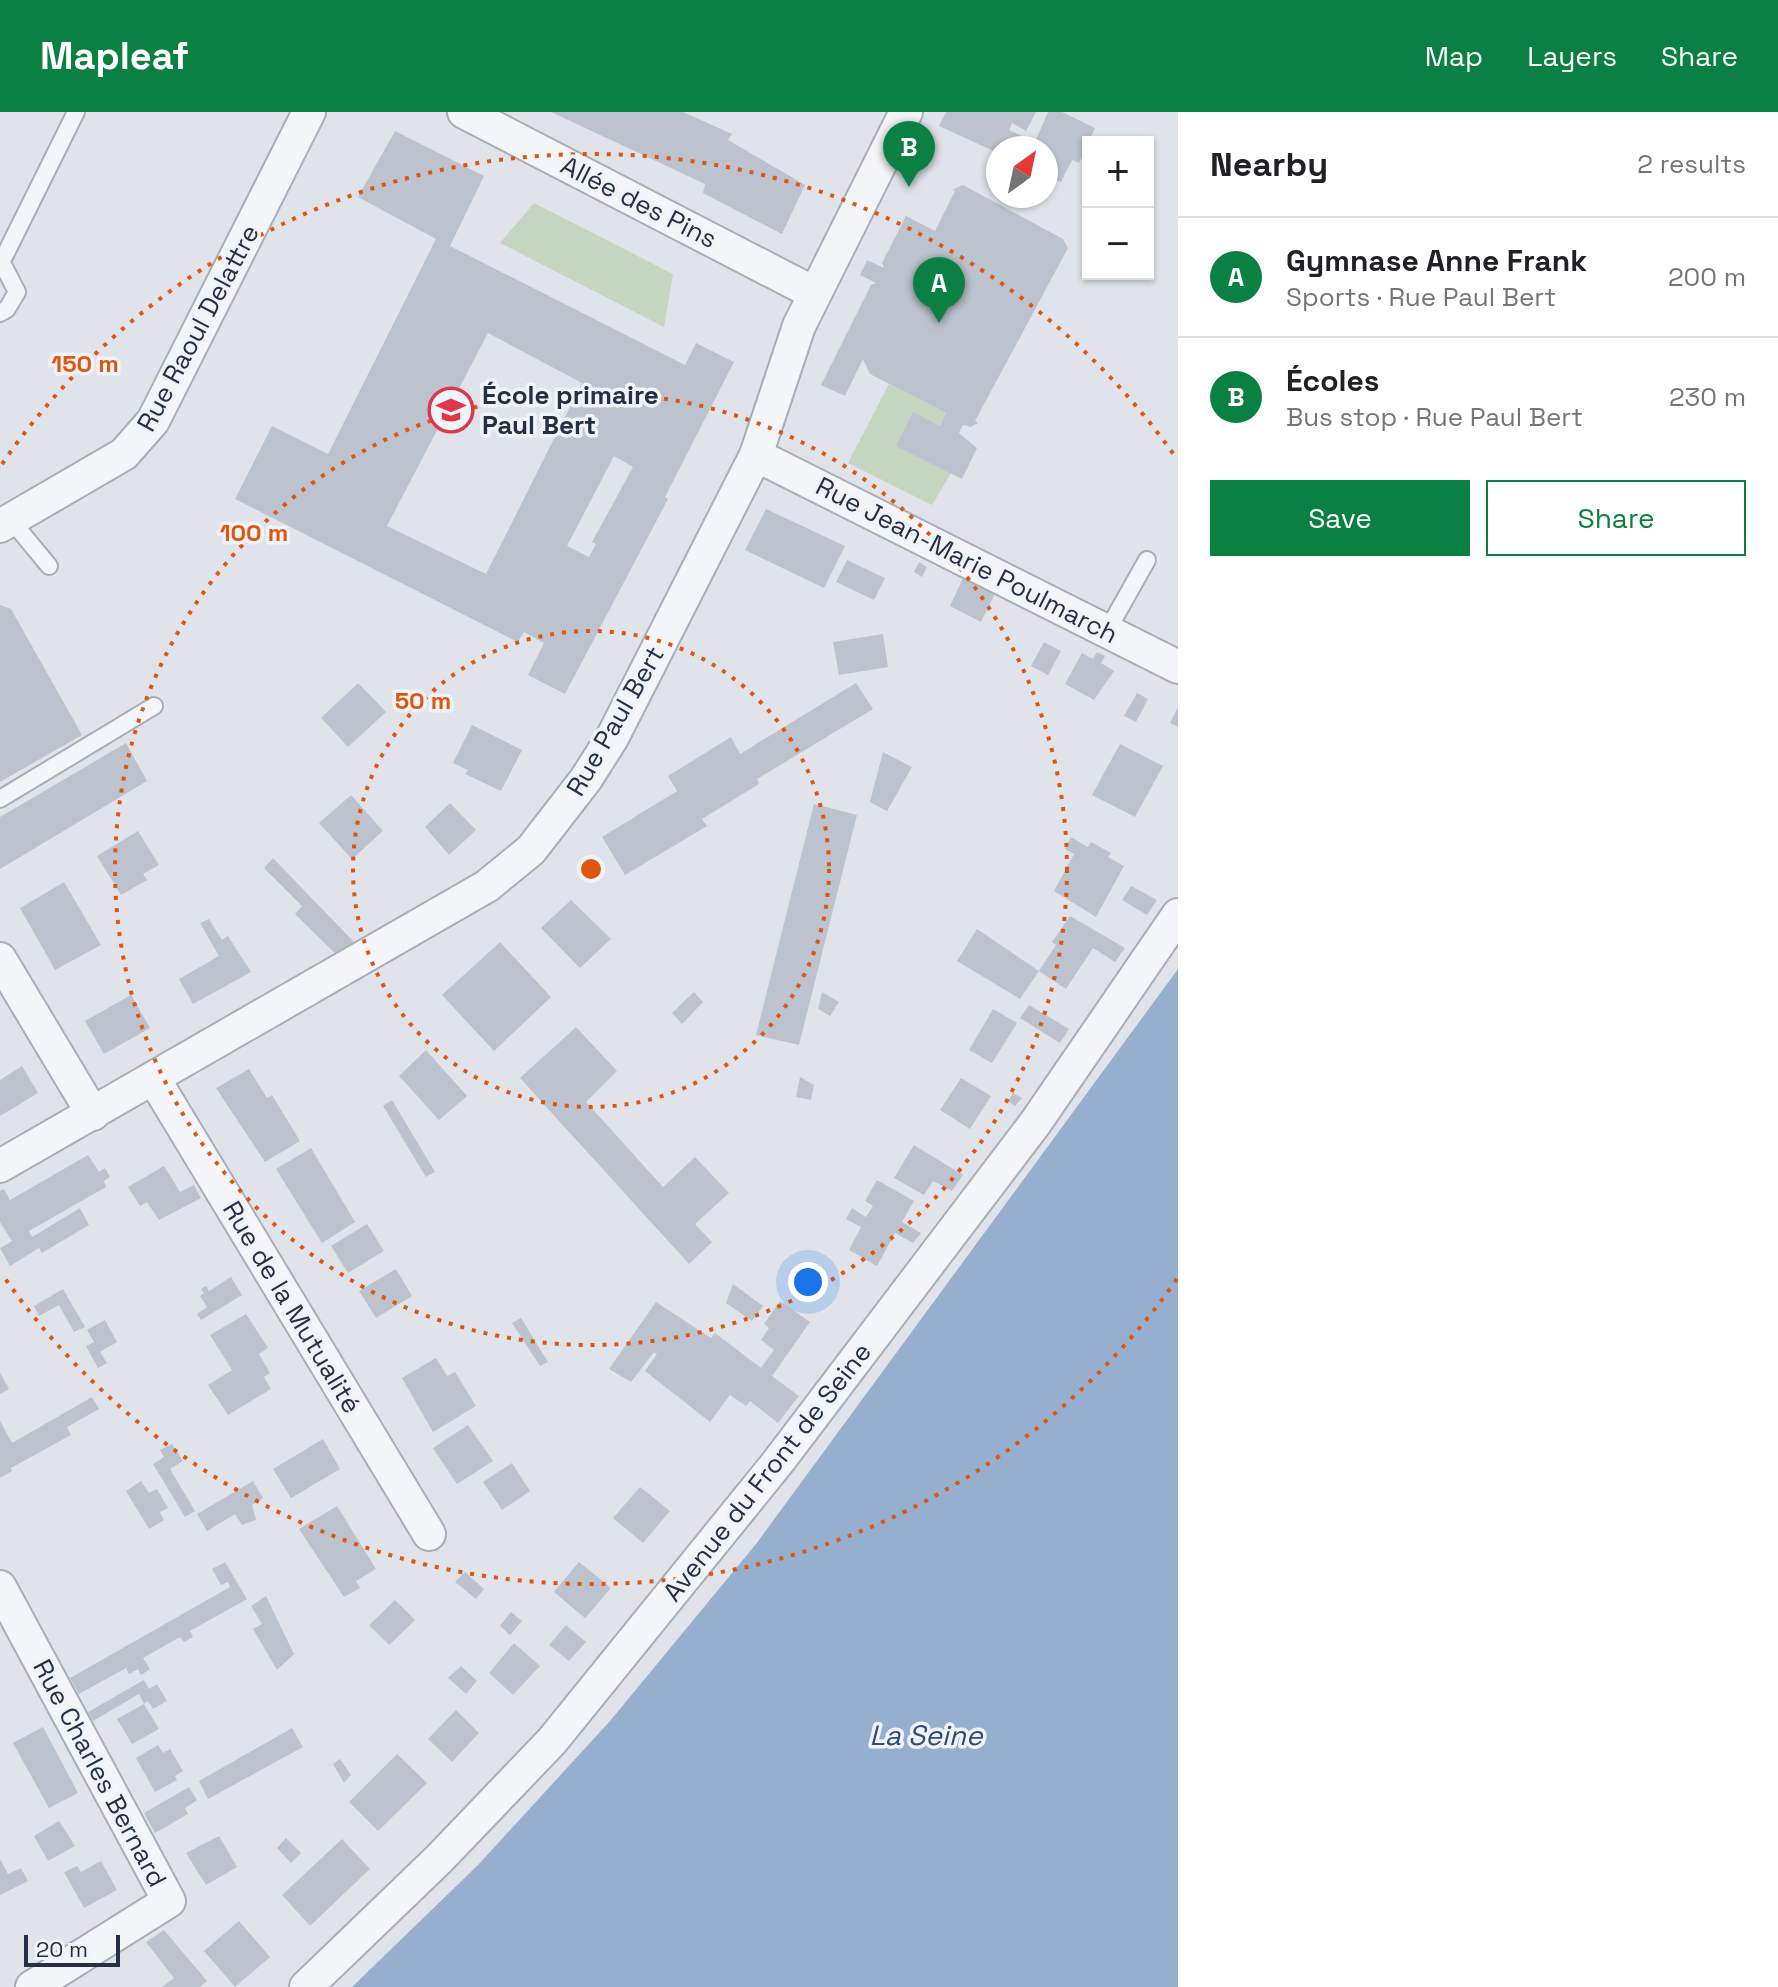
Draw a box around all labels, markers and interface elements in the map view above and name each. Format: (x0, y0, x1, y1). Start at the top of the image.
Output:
text: Mapleaf (40, 32, 189, 80)
text: Map (1425, 38, 1483, 74)
text: Layers (1527, 38, 1617, 74)
text: Share (1661, 38, 1738, 74)
pin: B (883, 121, 935, 187)
north arrow (986, 136, 1058, 208)
map controls (1082, 136, 1154, 280)
button: + (1082, 136, 1154, 208)
text: Nearby (1210, 143, 1328, 186)
text: 2 results (1637, 147, 1746, 181)
street label: Allée des Pins (555, 148, 723, 256)
button: − (1082, 208, 1154, 280)
street label: Rue Raoul Delattre (129, 219, 267, 437)
text: Gymnase Anne Frank (1286, 241, 1587, 280)
pin: A (913, 257, 965, 323)
text: A (1228, 260, 1244, 294)
text: 200 m (1668, 260, 1746, 294)
text: Sports · Rue Paul Bert (1286, 280, 1556, 314)
text: 150 m (51, 348, 119, 379)
text: Écoles (1286, 361, 1380, 400)
place label: École primaire Paul Bert (482, 378, 659, 442)
text: B (1227, 380, 1245, 414)
text: 230 m (1669, 380, 1746, 414)
school or university icon: École primaire Paul Bert (427, 386, 475, 434)
text: Bus stop · Rue Paul Bert (1286, 400, 1583, 434)
street label: Rue Jean-Marie Poulmarch (810, 469, 1124, 651)
button: Save (1210, 480, 1470, 556)
button: Share (1486, 480, 1746, 556)
text: 100 m (220, 517, 288, 548)
street label: Rue Paul Bert (558, 640, 672, 802)
text: 50 m (395, 685, 451, 716)
centre of rings (577, 855, 605, 883)
street label: Rue de la Mutualité (215, 1195, 369, 1419)
your location (788, 1262, 828, 1302)
street label: Avenue du Front de Seine (655, 1336, 879, 1608)
street label: Rue Charles Bernard (26, 1653, 174, 1893)
water label: La Seine (870, 1717, 984, 1753)
scale bar (24, 1931, 120, 1967)
text: 20 m (36, 1935, 88, 1963)

